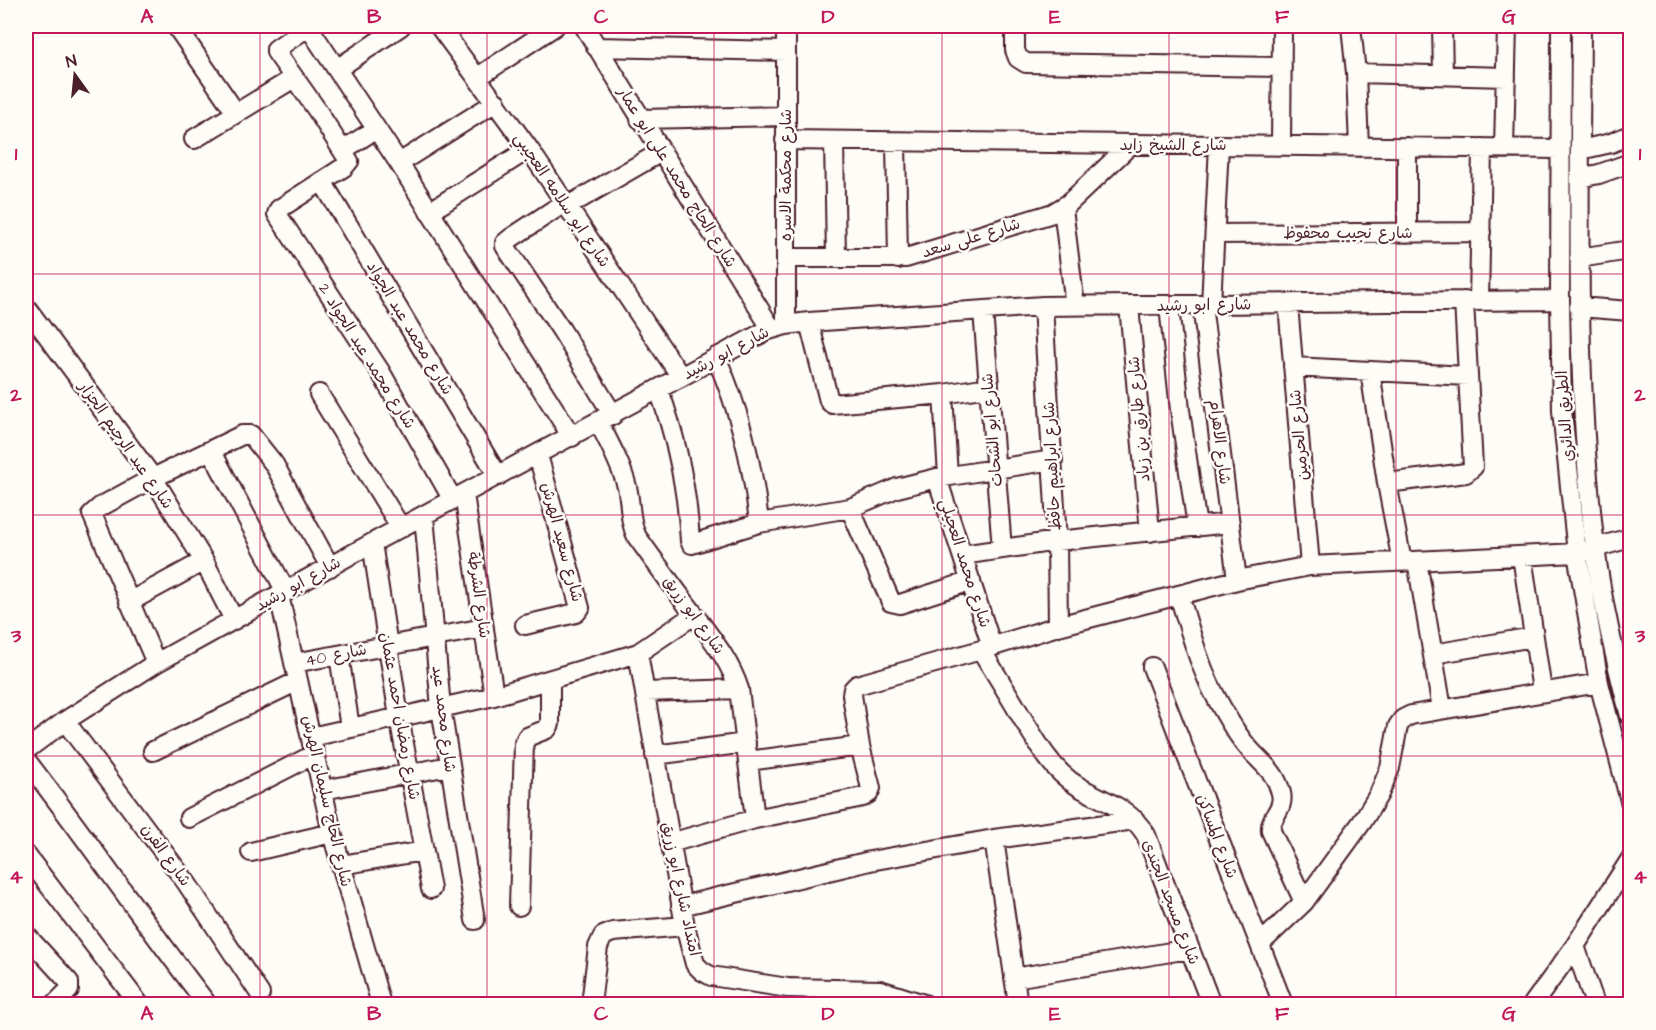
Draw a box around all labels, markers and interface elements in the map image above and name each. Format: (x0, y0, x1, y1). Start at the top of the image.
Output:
text: A (141, 3, 154, 31)
text: B (367, 3, 382, 31)
text: C (594, 3, 609, 31)
text: D (822, 3, 835, 31)
text: E (1049, 3, 1061, 31)
text: F (1275, 3, 1290, 31)
text: G (1502, 3, 1516, 31)
north arrow (45, 45, 105, 105)
text: N (64, 50, 79, 73)
street label: شارع الحاج محمد على ابو عمار (612, 81, 742, 272)
street label: شارع محكمة الاسره (775, 109, 797, 241)
street label: شارع ابو سلامه العجيبي (506, 128, 615, 273)
street label: شارع الشيخ زايد (1119, 134, 1227, 156)
text: 1 (15, 140, 18, 168)
text: 1 (1639, 140, 1642, 168)
street label: شارع على سعد (919, 213, 1023, 263)
street label: شارع نجيب محفوظ (1283, 222, 1413, 244)
street label: شارع محمد عبد الجواد (361, 257, 459, 399)
street label: شارع محمد عبد الجواد 2 (313, 279, 421, 433)
street label: شارع ابو رشيد (1156, 293, 1252, 317)
street label: شارع ابو رشيد (679, 321, 773, 385)
street label: شارع طارق بن زياد (1123, 355, 1155, 483)
street label: الطريق الدائري (1551, 370, 1579, 462)
street label: شارع ابو الشحات (976, 372, 1008, 488)
street label: شارع عبد الرحيم الجزار (72, 375, 178, 514)
text: 2 (9, 381, 22, 409)
text: 2 (1633, 381, 1646, 409)
street label: شارع الحرمين (1284, 389, 1314, 481)
street label: شارع الاهرام (1203, 398, 1236, 486)
street label: شارع ابراهيم حافظ (1038, 401, 1067, 531)
street label: شارع سعيد الهرش (535, 480, 589, 604)
street label: شارع محمد العجيلي (931, 496, 996, 631)
street label: شارع الشرطة (462, 550, 496, 640)
street label: شارع ابو رشيد (251, 551, 345, 617)
street label: شارع ابو زريق (658, 571, 730, 659)
text: 3 (10, 622, 22, 650)
text: 3 (1634, 622, 1646, 650)
street label: شارع رمضان احمد عثمان (374, 630, 426, 802)
street label: شارع 40 (303, 638, 369, 672)
street label: شارع محمد عيد (427, 664, 461, 774)
street label: شارع الحاج سليمان الهرش (297, 713, 357, 889)
street label: شارع المساكن (1191, 791, 1243, 881)
street label: شارع الفرن (136, 819, 196, 891)
street label: امتداد شارع ابو زريق (656, 820, 706, 958)
street label: شارع مسجد الجندى (1137, 836, 1205, 968)
text: 4 (9, 863, 23, 891)
text: 4 (1633, 863, 1647, 891)
text: A (141, 1000, 154, 1028)
text: B (367, 1000, 382, 1028)
text: C (594, 1000, 609, 1028)
text: D (822, 1000, 835, 1028)
text: E (1049, 1000, 1061, 1028)
text: F (1275, 1000, 1290, 1028)
text: G (1502, 1000, 1516, 1028)

